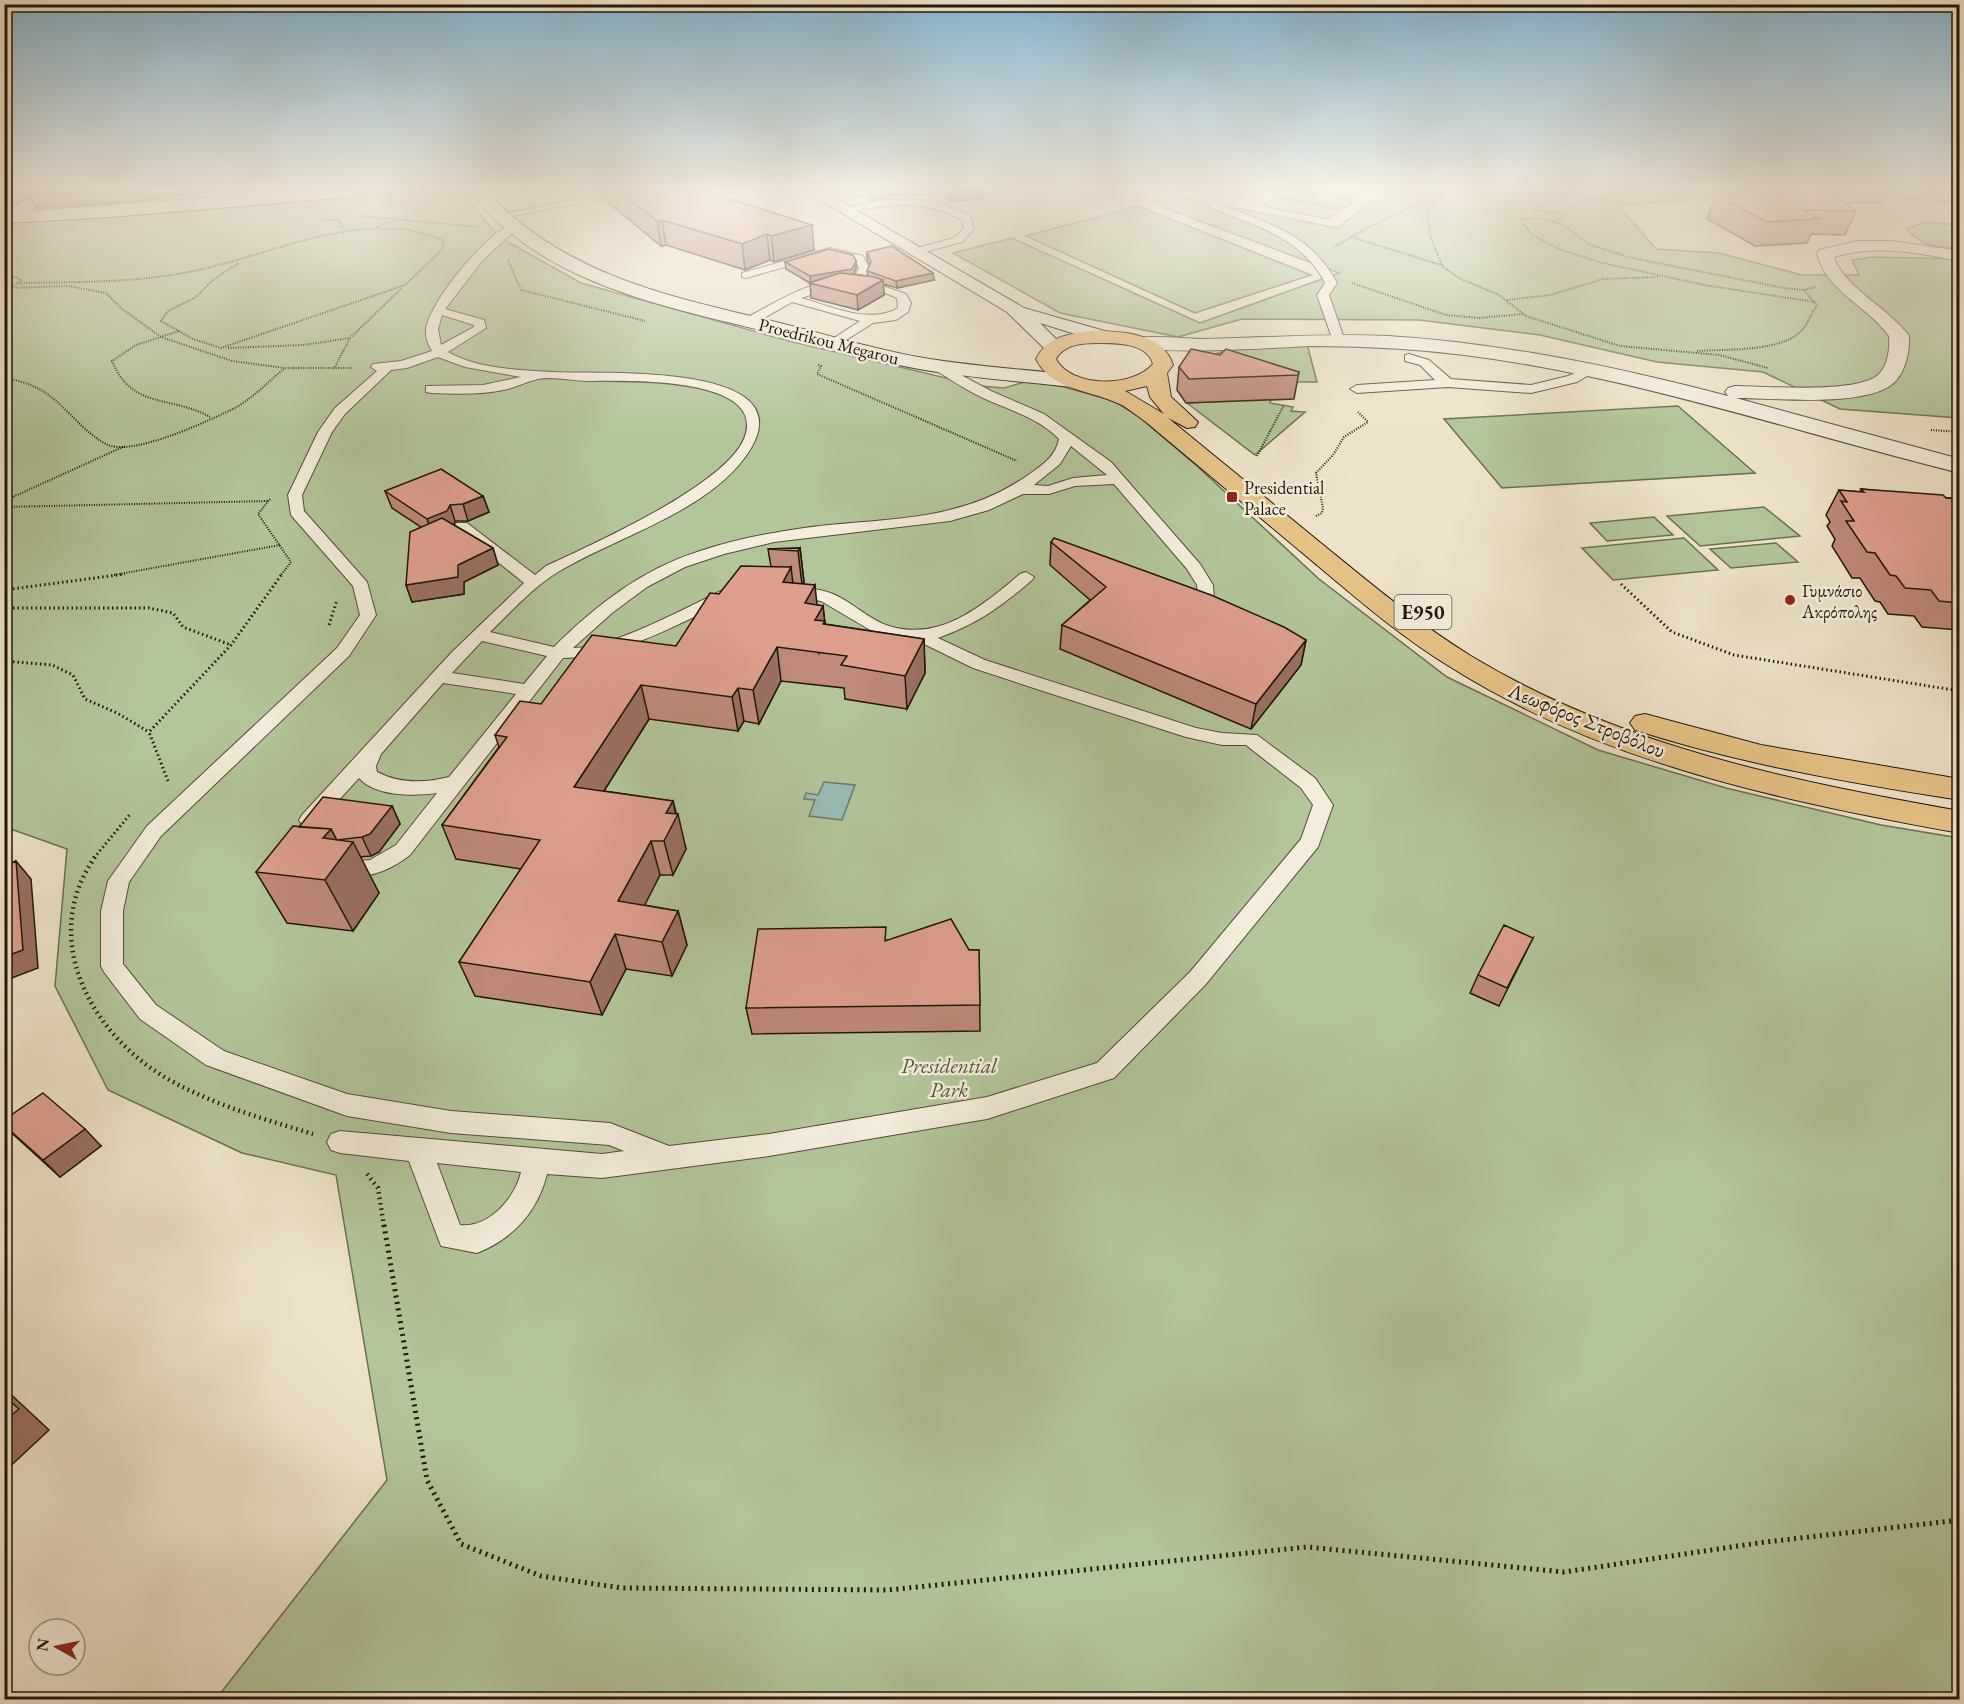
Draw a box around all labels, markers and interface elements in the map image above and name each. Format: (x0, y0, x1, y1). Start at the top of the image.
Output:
street label: Proedrikou Megarou (756, 312, 902, 370)
place label: Presidential Palace (1244, 476, 1324, 520)
marker: Presidential Palace (1225, 490, 1239, 504)
place label: Γυμνάσιο Ακρόπολης (1801, 579, 1877, 623)
marker: Γυμνάσιο Ακρόπολης (1783, 593, 1797, 607)
road number: E950 (1394, 595, 1452, 629)
street label: Λεωφόρος Στροβόλου (1504, 676, 1669, 764)
park label: Presidential Park (901, 1052, 998, 1103)
north arrow (27, 1617, 87, 1677)
text: N (31, 1637, 54, 1653)

